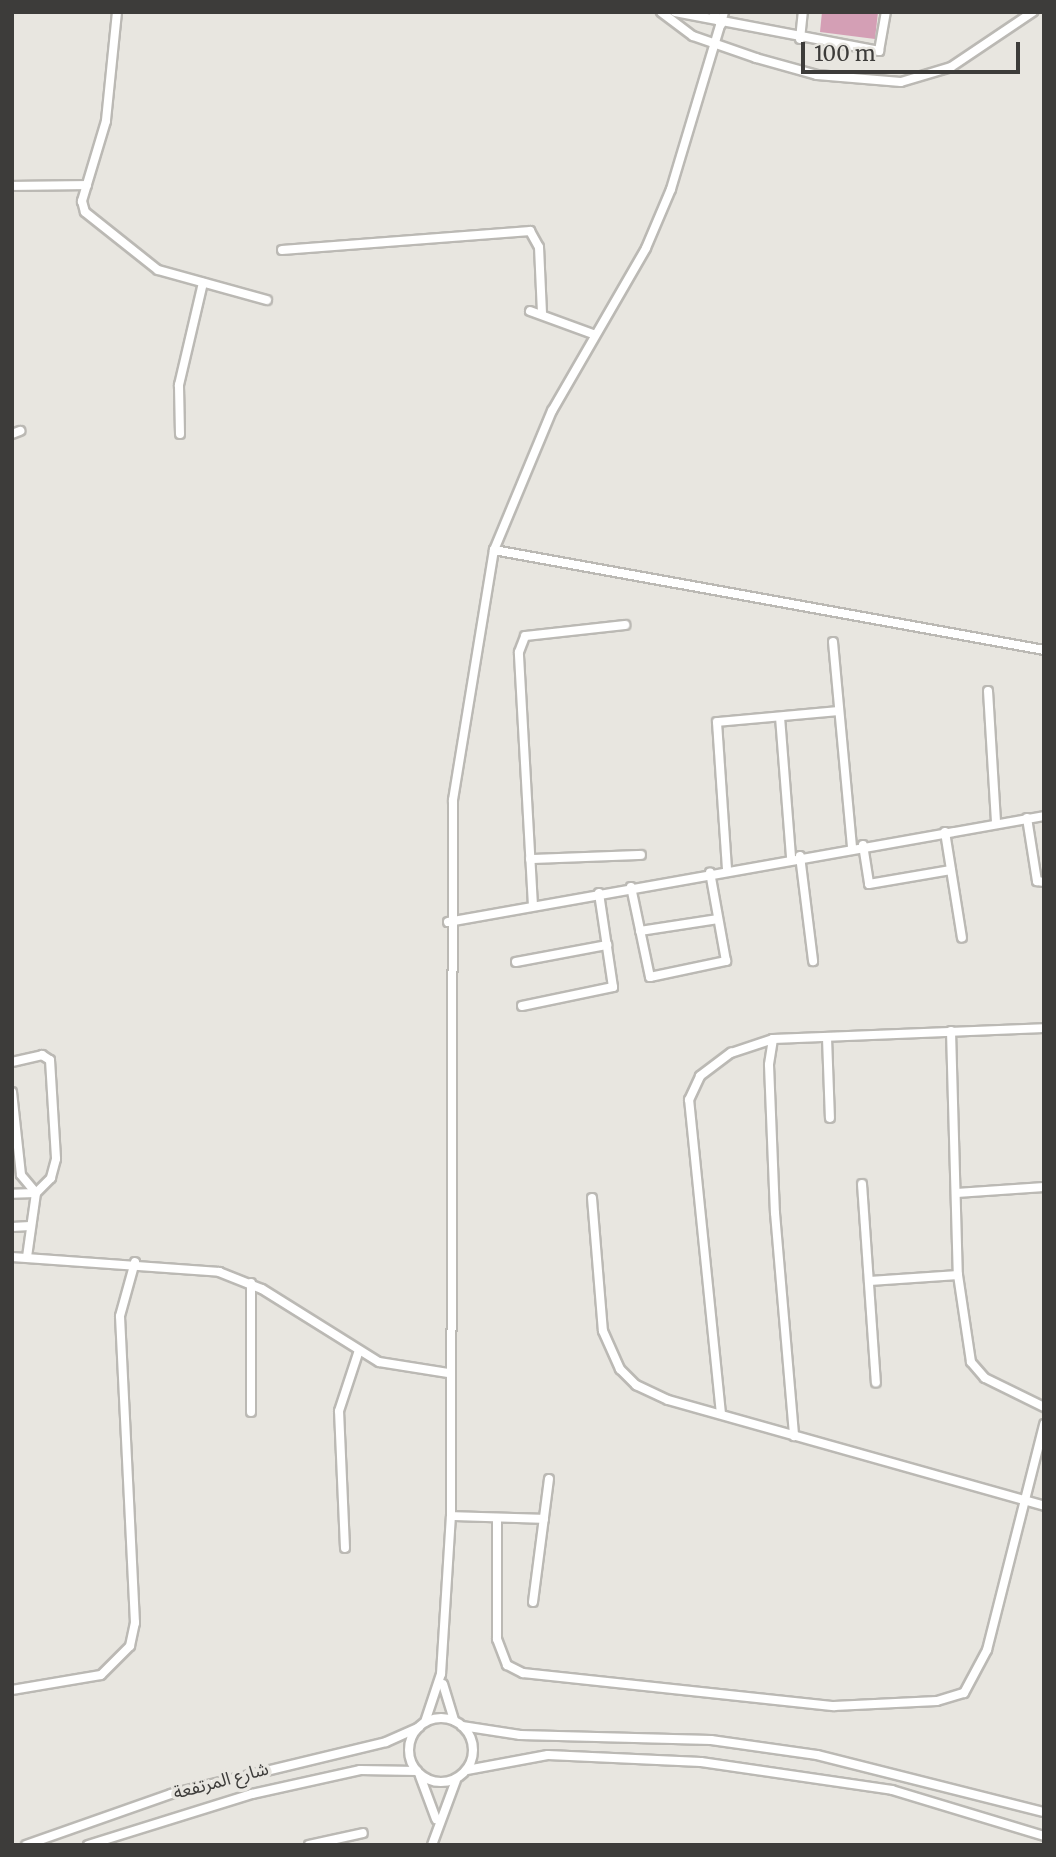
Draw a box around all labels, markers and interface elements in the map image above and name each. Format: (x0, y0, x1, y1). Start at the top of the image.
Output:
scale bar (804, 28, 1023, 72)
text: 100 m (814, 40, 876, 67)
street label: شارع المرتفعة (171, 1758, 271, 1804)

